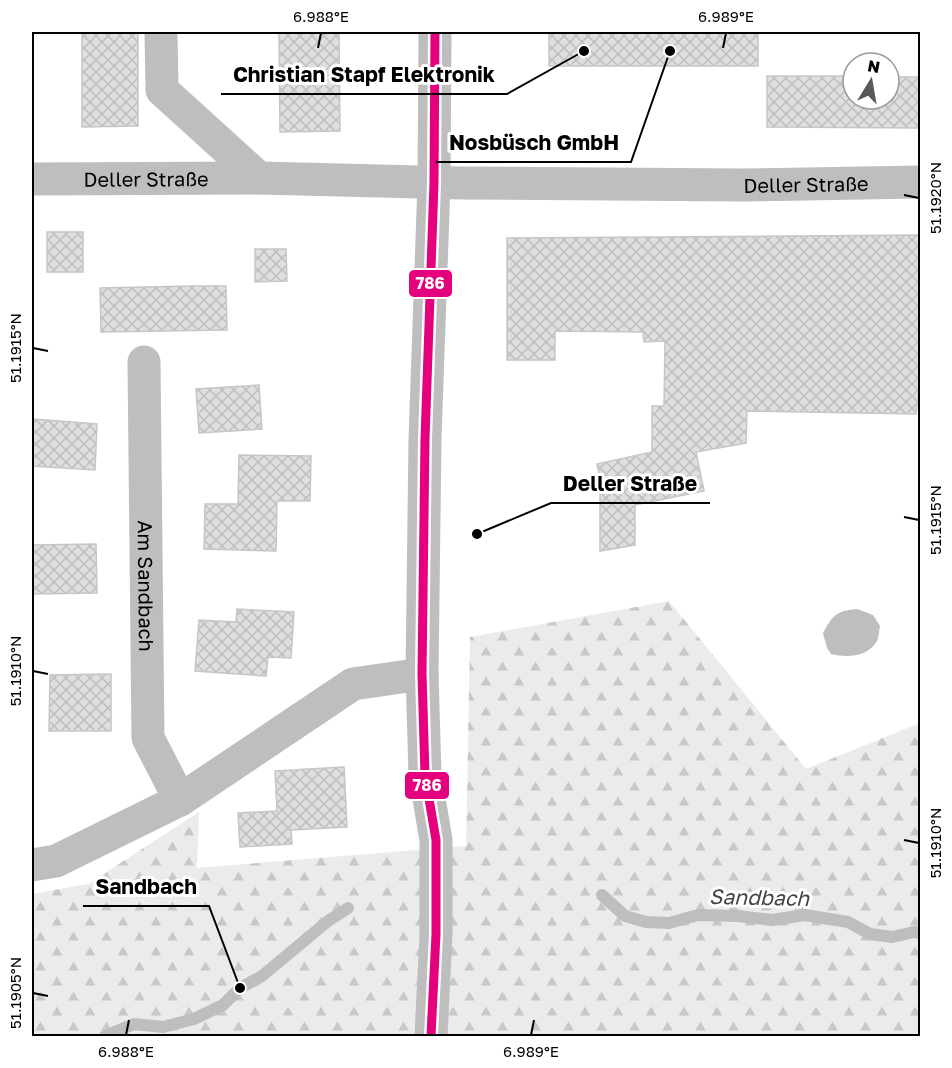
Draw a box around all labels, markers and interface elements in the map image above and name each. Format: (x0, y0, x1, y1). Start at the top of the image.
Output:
text: 6.988°E (293, 7, 349, 25)
text: 6.989°E (698, 7, 754, 25)
north arrow (841, 51, 901, 111)
callout: Christian Stapf Elektronik (221, 55, 507, 94)
text: N (866, 55, 882, 77)
text: Christian Stapf Elektronik (233, 61, 495, 87)
callout: Nosbüsch GmbH (436, 123, 631, 162)
text: Nosbüsch GmbH (449, 129, 619, 155)
text: 51.1920°N (926, 162, 944, 234)
street label: Deller Straße (83, 166, 209, 191)
street label: Deller Straße (743, 171, 869, 197)
line badge: 786 (408, 269, 453, 298)
text: 786 (415, 273, 445, 293)
text: 51.1915°N (6, 313, 24, 383)
callout: Deller Straße (551, 464, 710, 503)
text: Deller Straße (563, 470, 697, 496)
text: 51.1915°N (926, 485, 944, 555)
street label: Am Sandbach (134, 520, 159, 652)
text: 51.1910°N (6, 636, 24, 706)
line badge: 786 (404, 771, 450, 800)
text: 786 (412, 775, 442, 795)
text: 51.1910°N (926, 808, 944, 878)
callout: Sandbach (83, 867, 209, 906)
text: Sandbach (95, 873, 197, 899)
water label: Sandbach (709, 883, 810, 911)
text: 51.1905°N (6, 957, 24, 1029)
text: 6.988°E (98, 1042, 154, 1060)
text: 6.989°E (503, 1042, 559, 1060)

